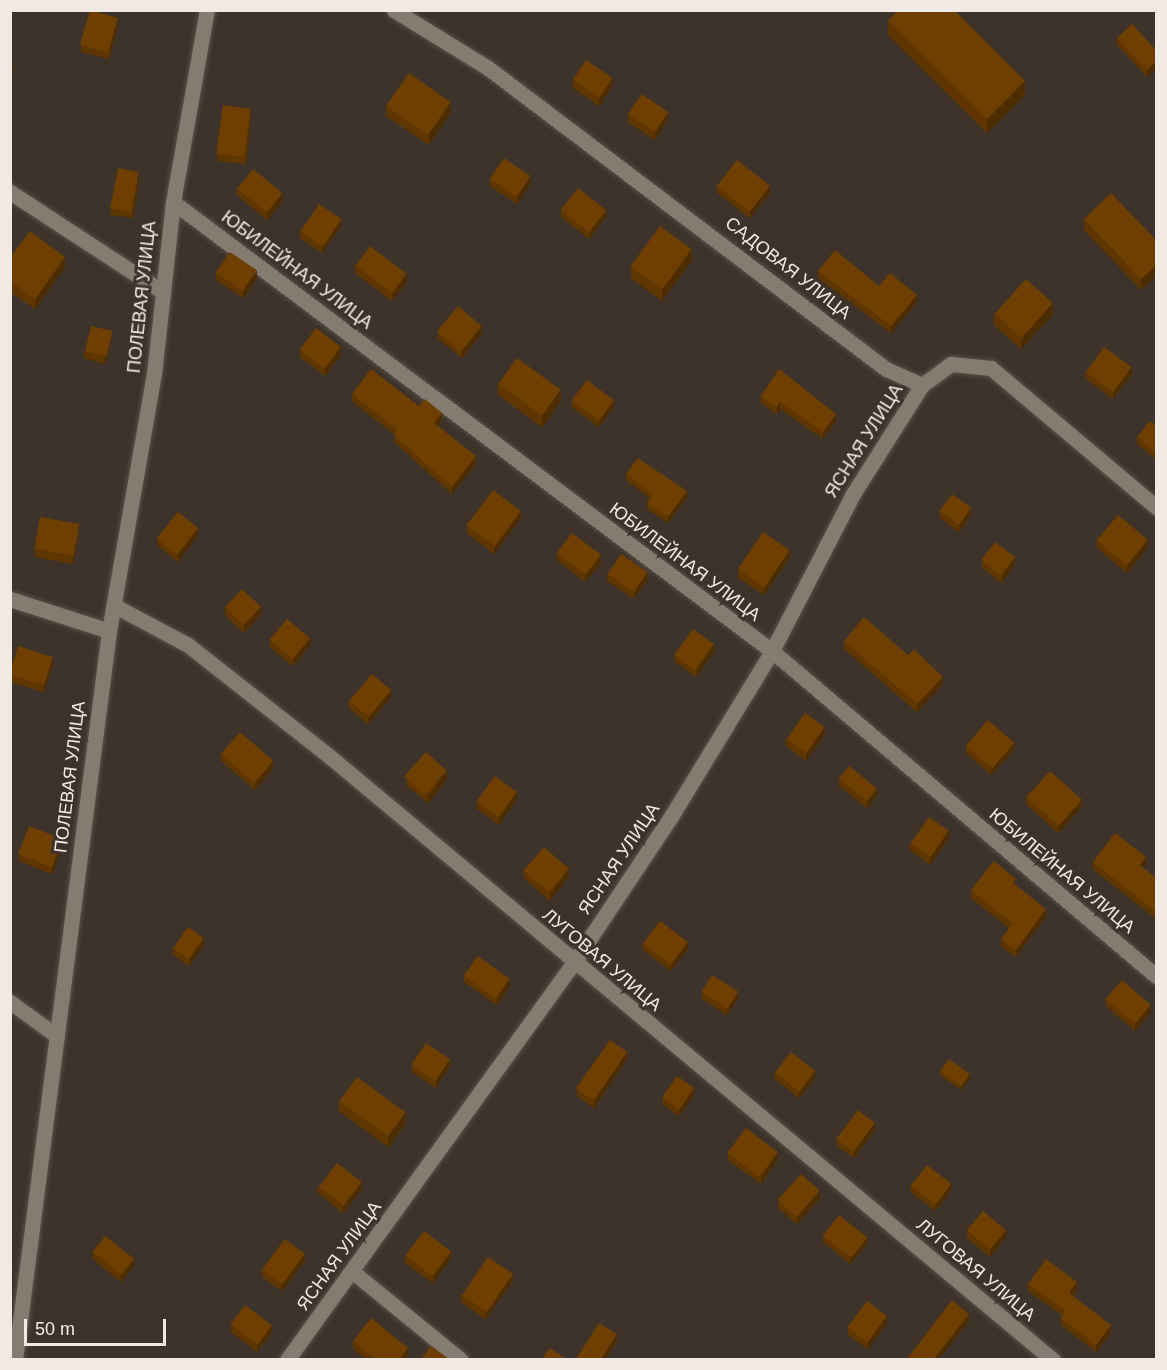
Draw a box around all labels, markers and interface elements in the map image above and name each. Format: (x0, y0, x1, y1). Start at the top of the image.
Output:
street label: ЮБИЛЕЙНАЯ УЛИЦА (217, 206, 377, 334)
street label: САДОВАЯ УЛИЦА (721, 212, 855, 324)
street label: ПОЛЕВАЯ УЛИЦА (123, 220, 161, 374)
street label: ЯСНАЯ УЛИЦА (820, 380, 908, 502)
street label: ЮБИЛЕЙНАЯ УЛИЦА (605, 498, 765, 626)
street label: ПОЛЕВАЯ УЛИЦА (50, 700, 90, 854)
street label: ЯСНАЯ УЛИЦА (574, 799, 664, 919)
street label: ЮБИЛЕЙНАЯ УЛИЦА (985, 804, 1139, 938)
street label: ЛУГОВАЯ УЛИЦА (538, 904, 666, 1016)
street label: ЯСНАЯ УЛИЦА (292, 1197, 386, 1315)
street label: ЛУГОВАЯ УЛИЦА (912, 1214, 1040, 1326)
scale bar (27, 1307, 170, 1345)
text: 50 m (35, 1319, 75, 1339)

